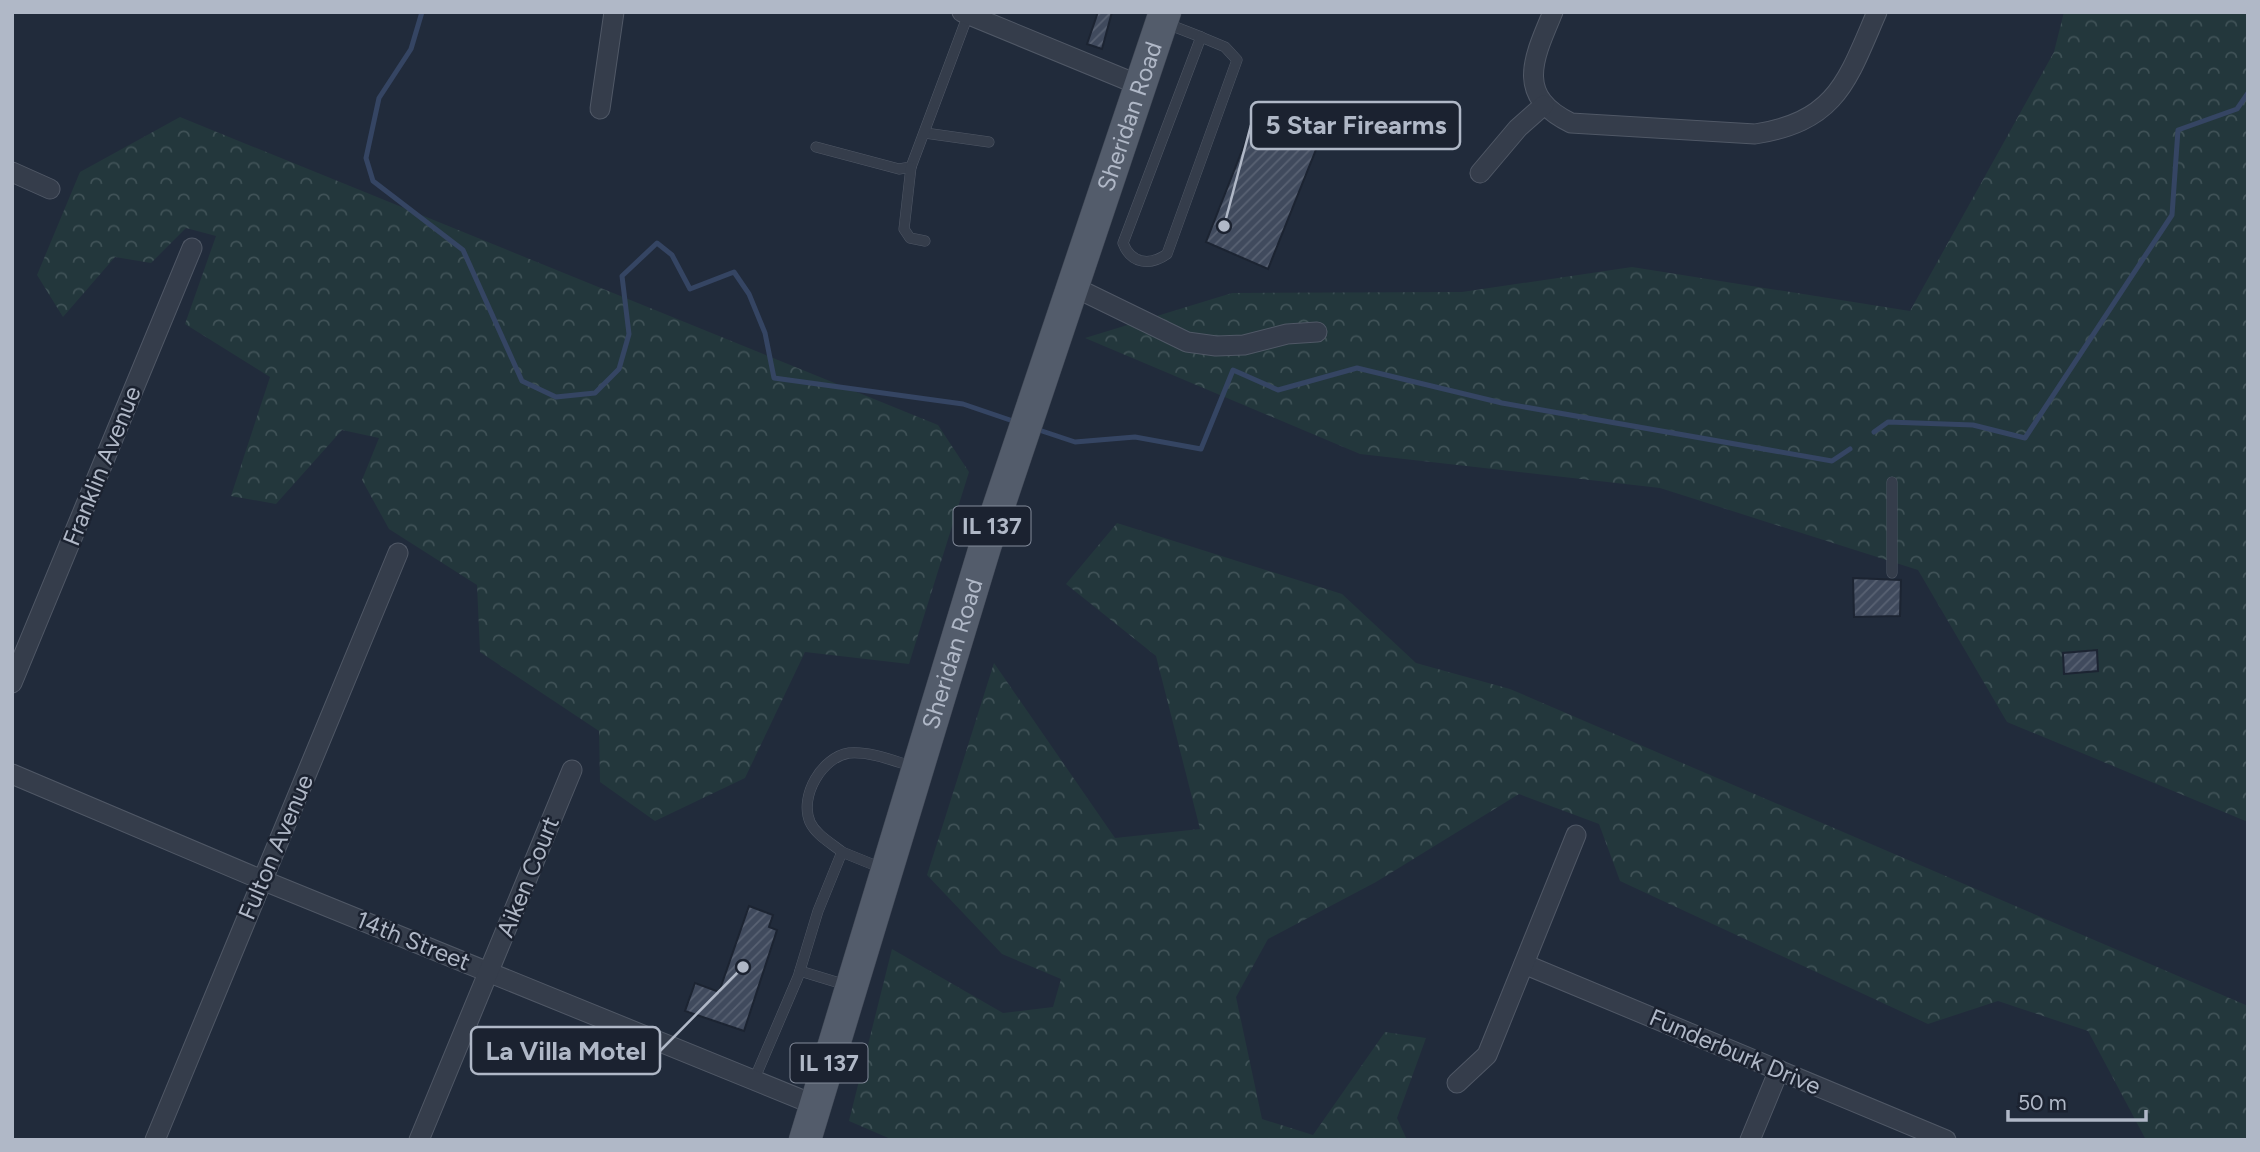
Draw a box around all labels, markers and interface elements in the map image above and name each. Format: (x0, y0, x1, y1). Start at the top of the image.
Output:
street label: Sheridan Road (1091, 38, 1168, 195)
callout: 5 Star Firearms (1251, 102, 1460, 149)
text: 5 Star Firearms (1265, 109, 1447, 141)
street label: Franklin Avenue (56, 382, 147, 550)
road number: IL 137 (954, 506, 1030, 546)
street label: Sheridan Road (916, 575, 989, 733)
street label: Fulton Avenue (232, 770, 319, 924)
street label: Aiken Court (490, 812, 565, 941)
street label: 14th Street (352, 905, 474, 977)
street label: Funderburk Drive (1645, 1002, 1825, 1101)
callout: La Villa Motel (471, 1027, 660, 1074)
text: La Villa Motel (486, 1035, 646, 1067)
road number: IL 137 (790, 1044, 868, 1082)
scale bar (2008, 1078, 2146, 1122)
text: 50 m (2018, 1090, 2067, 1115)

